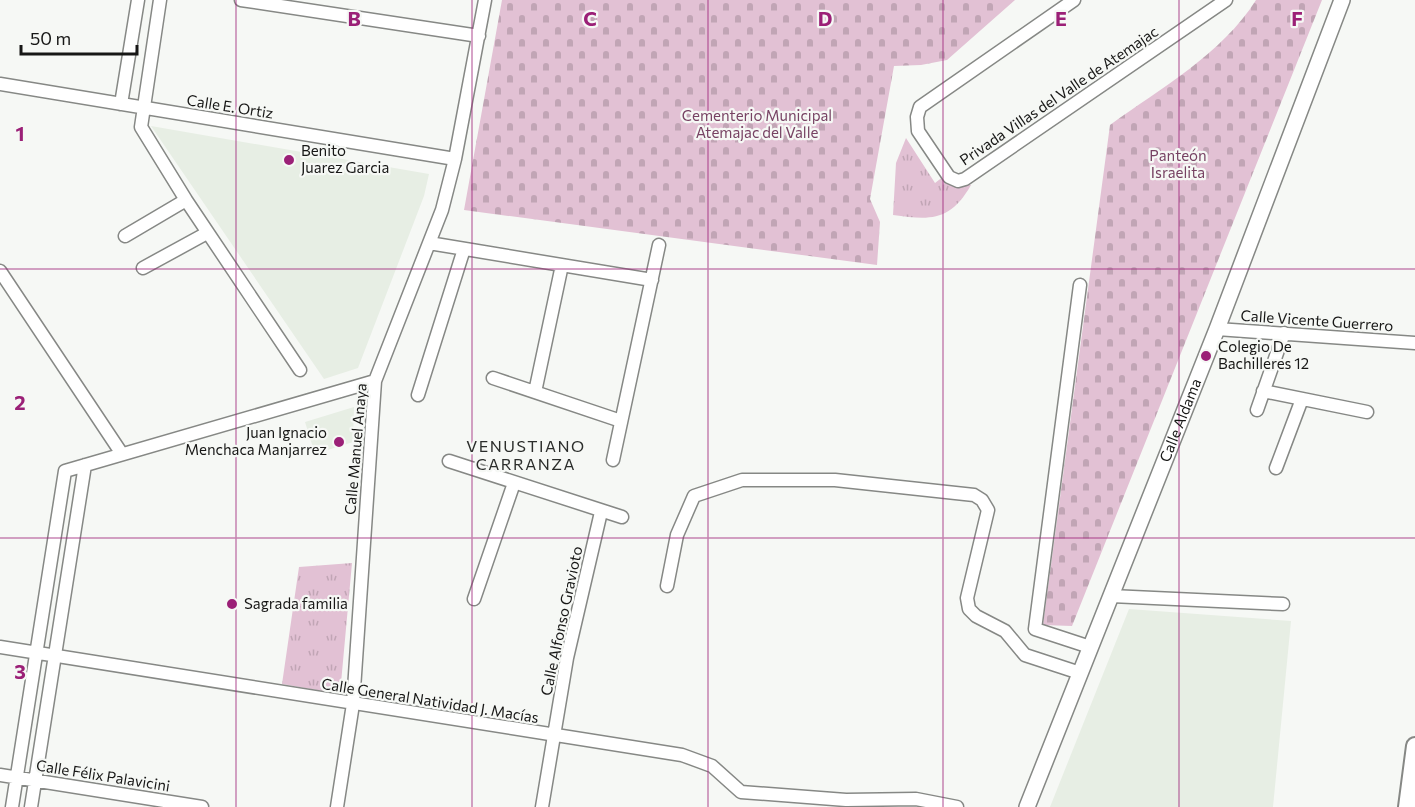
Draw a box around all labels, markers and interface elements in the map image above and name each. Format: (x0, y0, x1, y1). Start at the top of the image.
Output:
text: B (347, 6, 361, 30)
text: C (583, 6, 597, 30)
text: D (818, 6, 832, 30)
text: E (1055, 6, 1067, 30)
text: F (1291, 6, 1303, 30)
scale bar (21, 18, 136, 56)
street label: Privada Villas del Valle de Atemajac (956, 22, 1161, 168)
text: 50 m (30, 27, 71, 49)
street label: Calle E. Ortiz (186, 90, 275, 122)
park label: Cementerio Municipal Atemajac del Valle (682, 106, 832, 141)
text: 1 (15, 121, 25, 145)
place label: Benito Juarez Garcia (301, 141, 389, 176)
park label: Panteón Israelita (1149, 146, 1207, 181)
marker: Benito Juarez Garcia (282, 153, 296, 167)
street label: Calle Vicente Guerrero (1240, 306, 1394, 334)
place label: Colegio De Bachilleres 12 (1218, 337, 1309, 372)
marker: Colegio De Bachilleres 12 (1199, 349, 1213, 363)
street label: Calle Aldama (1155, 376, 1204, 464)
street label: Calle Manuel Anaya (340, 382, 370, 516)
text: 2 (14, 390, 26, 414)
place label: Juan Ignacio Menchaca Manjarrez (185, 423, 327, 458)
marker: Juan Ignacio Menchaca Manjarrez (332, 435, 346, 449)
district label: VENUSTIANO CARRANZA (466, 436, 586, 473)
street label: Calle Alfonso Gravioto (536, 544, 586, 697)
place label: Sagrada familia (244, 594, 348, 612)
marker: Sagrada familia (225, 597, 239, 611)
text: 3 (14, 659, 26, 683)
street label: Calle General Natividad J. Macías (320, 674, 540, 726)
street label: Calle Félix Palavicini (35, 756, 171, 794)

